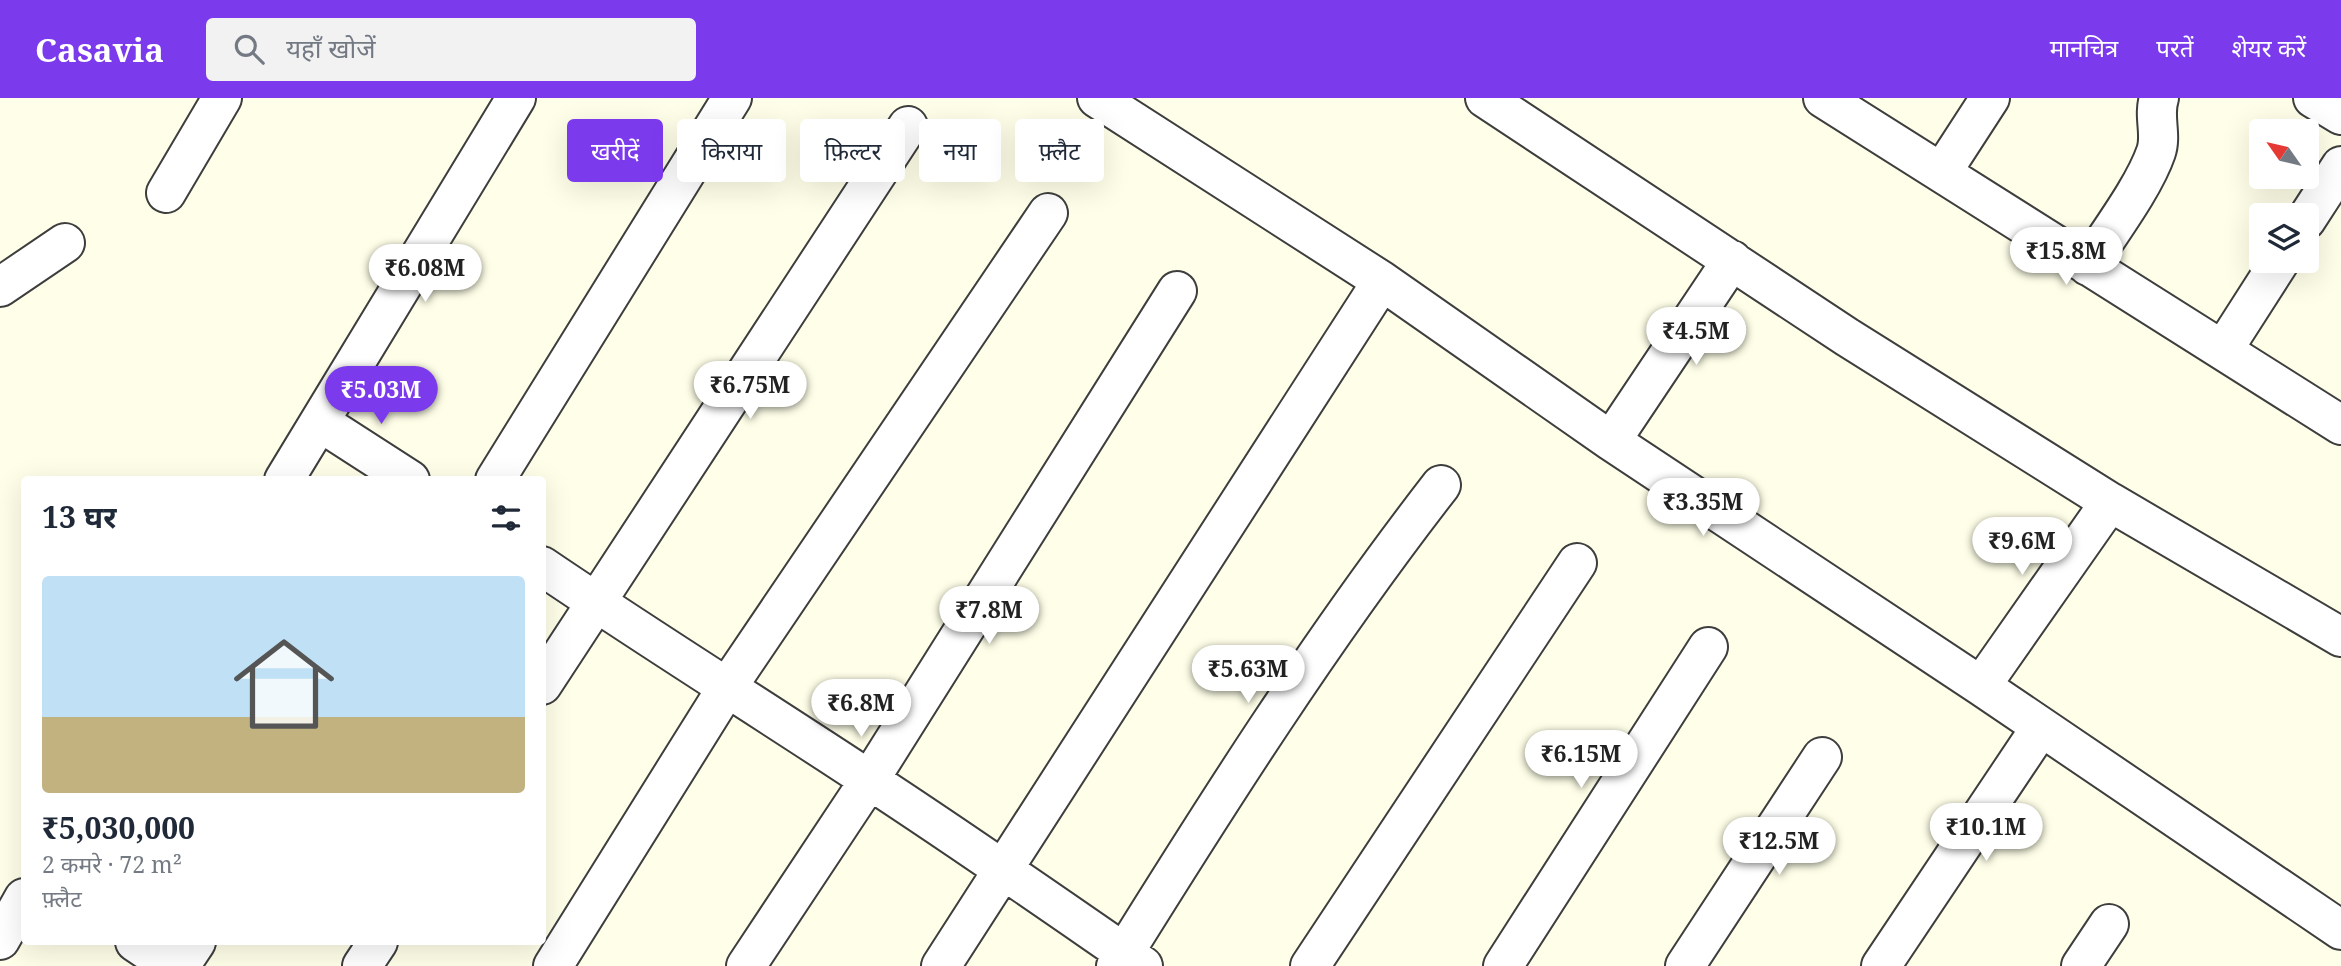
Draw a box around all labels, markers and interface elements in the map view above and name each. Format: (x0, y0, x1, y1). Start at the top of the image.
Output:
search box (206, 18, 696, 81)
text: Casavia (35, 27, 164, 72)
icon: search (230, 30, 268, 68)
text: यहाँ खोजें (286, 30, 376, 66)
text: मानचित्र (2050, 31, 2118, 64)
text: परतें (2156, 31, 2193, 64)
text: शेयर करें (2231, 31, 2306, 64)
chip: खरीदें (567, 119, 663, 182)
chip: किराया (677, 119, 786, 182)
chip: फ़िल्टर (800, 119, 905, 182)
chip: नया (919, 119, 1001, 182)
chip: फ़्लैट (1015, 119, 1104, 182)
north arrow (2249, 119, 2319, 189)
map controls (2249, 119, 2319, 273)
button: layers (2249, 203, 2319, 273)
pin: ₹15.8M (2009, 228, 2123, 287)
text: ₹15.8M (2026, 234, 2106, 266)
pin: ₹6.08M (368, 244, 482, 304)
text: ₹6.08M (385, 251, 465, 283)
pin: ₹4.5M (1647, 308, 1745, 367)
text: ₹4.5M (1662, 314, 1730, 346)
pin: ₹6.75M (693, 362, 807, 421)
pin: ₹5.03M (324, 366, 438, 426)
text: ₹6.75M (710, 368, 790, 400)
text: ₹5.03M (341, 373, 421, 405)
pin: ₹3.35M (1646, 478, 1760, 538)
text: ₹3.35M (1663, 485, 1743, 517)
text: 13 घर (42, 496, 116, 537)
icon: filters (487, 499, 525, 537)
pin: ₹9.6M (1973, 518, 2071, 577)
text: ₹9.6M (1988, 524, 2056, 556)
pin: ₹7.8M (940, 587, 1038, 646)
text: ₹7.8M (955, 593, 1023, 625)
icon: home (221, 621, 347, 747)
pin: ₹5.63M (1191, 646, 1305, 705)
text: ₹5.63M (1208, 652, 1288, 684)
pin: ₹6.8M (812, 680, 910, 739)
text: ₹6.8M (827, 686, 895, 718)
pin: ₹6.15M (1524, 730, 1638, 790)
text: ₹6.15M (1541, 737, 1621, 769)
pin: ₹10.1M (1929, 804, 2043, 863)
text: ₹5,030,000 (42, 807, 195, 848)
text: ₹10.1M (1946, 810, 2026, 842)
pin: ₹12.5M (1722, 818, 1836, 877)
text: ₹12.5M (1739, 824, 1819, 856)
text: 2 कमरे · 72 m² (42, 848, 182, 880)
text: फ़्लैट (42, 882, 82, 914)

